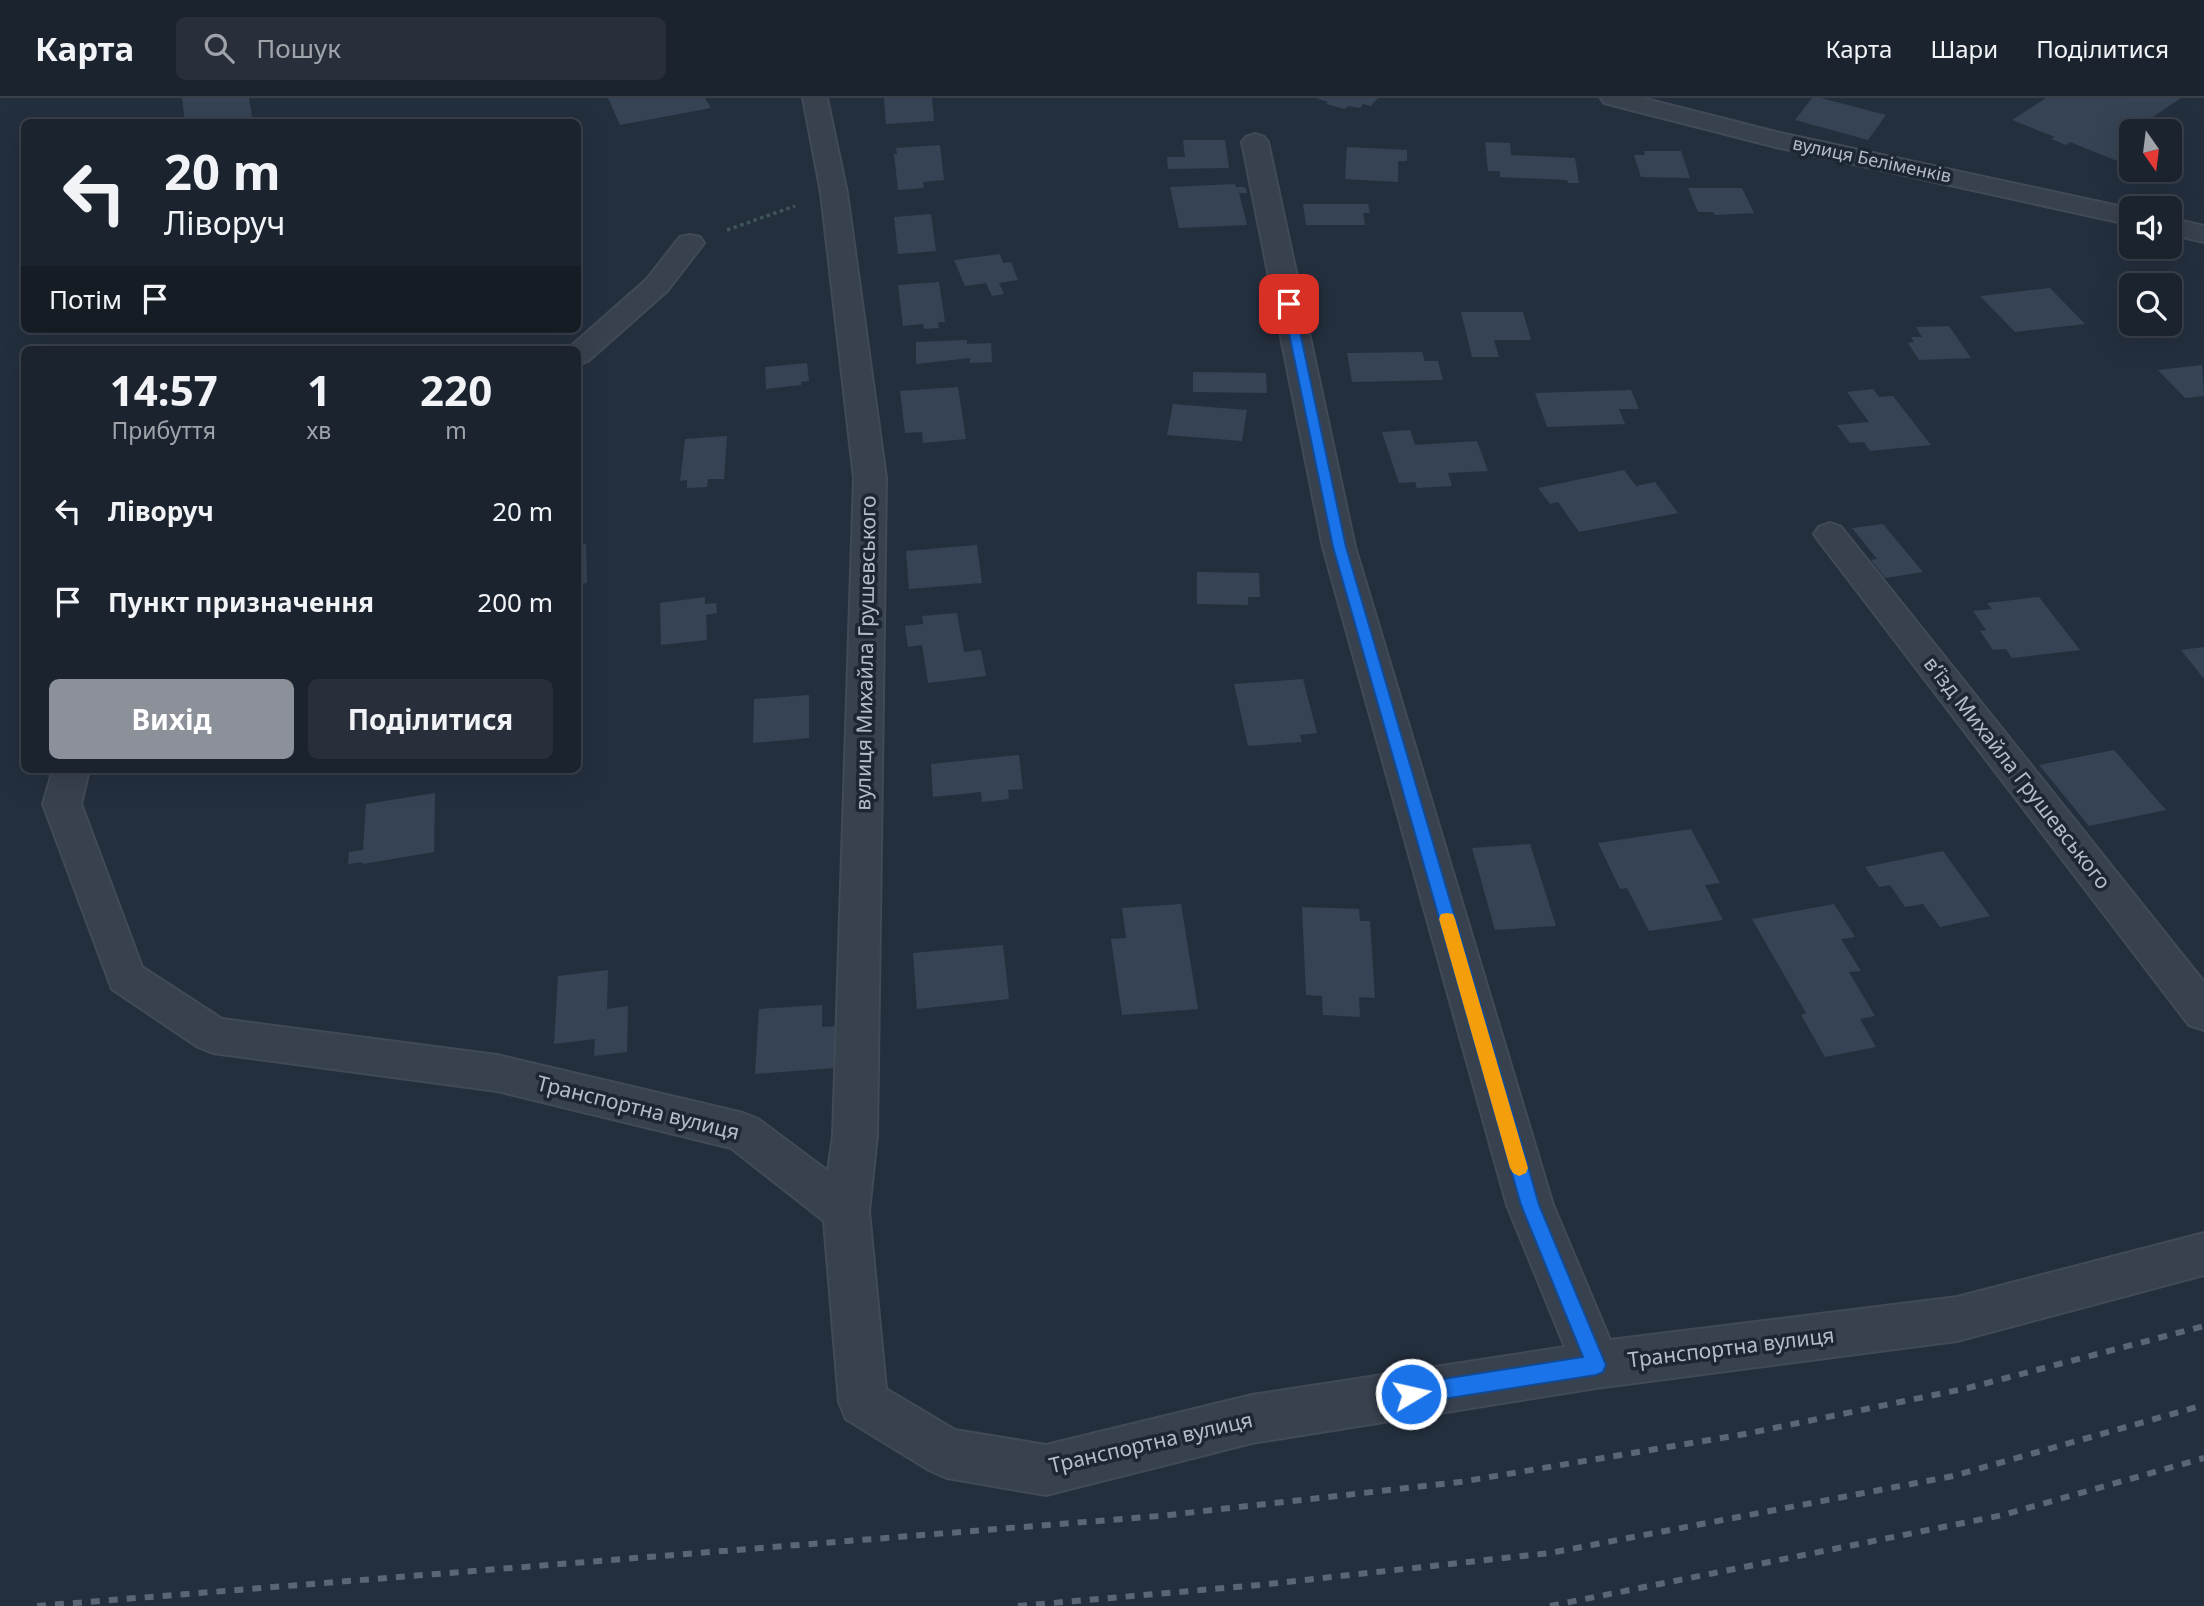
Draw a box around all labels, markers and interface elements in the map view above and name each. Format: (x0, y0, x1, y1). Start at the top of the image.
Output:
search box (176, 17, 666, 80)
text: Карта (35, 26, 134, 71)
icon: search (200, 29, 238, 67)
text: Пошук (256, 30, 341, 66)
text: Карта (1825, 32, 1892, 65)
text: Шари (1930, 32, 1998, 65)
text: Поділитися (2036, 32, 2169, 65)
north arrow (2119, 119, 2182, 182)
map controls (2119, 119, 2182, 336)
street label: вулиця Беліменків (1791, 131, 1954, 188)
text: 20 m (164, 138, 281, 204)
icon: left (49, 147, 140, 238)
button: sound (2119, 196, 2182, 259)
text: Ліворуч (164, 201, 285, 244)
button: search (2119, 273, 2182, 336)
pin (1259, 274, 1319, 334)
icon: arrive (136, 280, 174, 318)
text: Потім (49, 281, 122, 317)
icon: arrive (1270, 285, 1308, 323)
text: 14:57 (110, 361, 218, 418)
text: 1 (307, 361, 331, 418)
text: 220 (420, 361, 492, 418)
text: Прибуття (111, 414, 216, 446)
text: хв (307, 414, 331, 446)
text: m (445, 414, 467, 446)
icon: left (49, 492, 87, 530)
text: Ліворуч (108, 493, 214, 529)
text: 20 m (492, 493, 553, 529)
street label: вулиця Михайла Грушевського (848, 495, 882, 811)
icon: arrive (49, 583, 87, 621)
text: Пункт призначення (108, 584, 374, 620)
text: 200 m (477, 584, 553, 620)
street label: в’їзд Михайла Грушевського (1918, 650, 2118, 895)
button: Вихід (49, 679, 294, 759)
button: Поділитися (308, 679, 553, 759)
street label: Транспортна вулиця (534, 1068, 742, 1146)
street label: Транспортна вулиця (1626, 1320, 1836, 1374)
position arrow (1374, 1357, 1448, 1431)
street label: Транспортна вулиця (1046, 1405, 1255, 1479)

